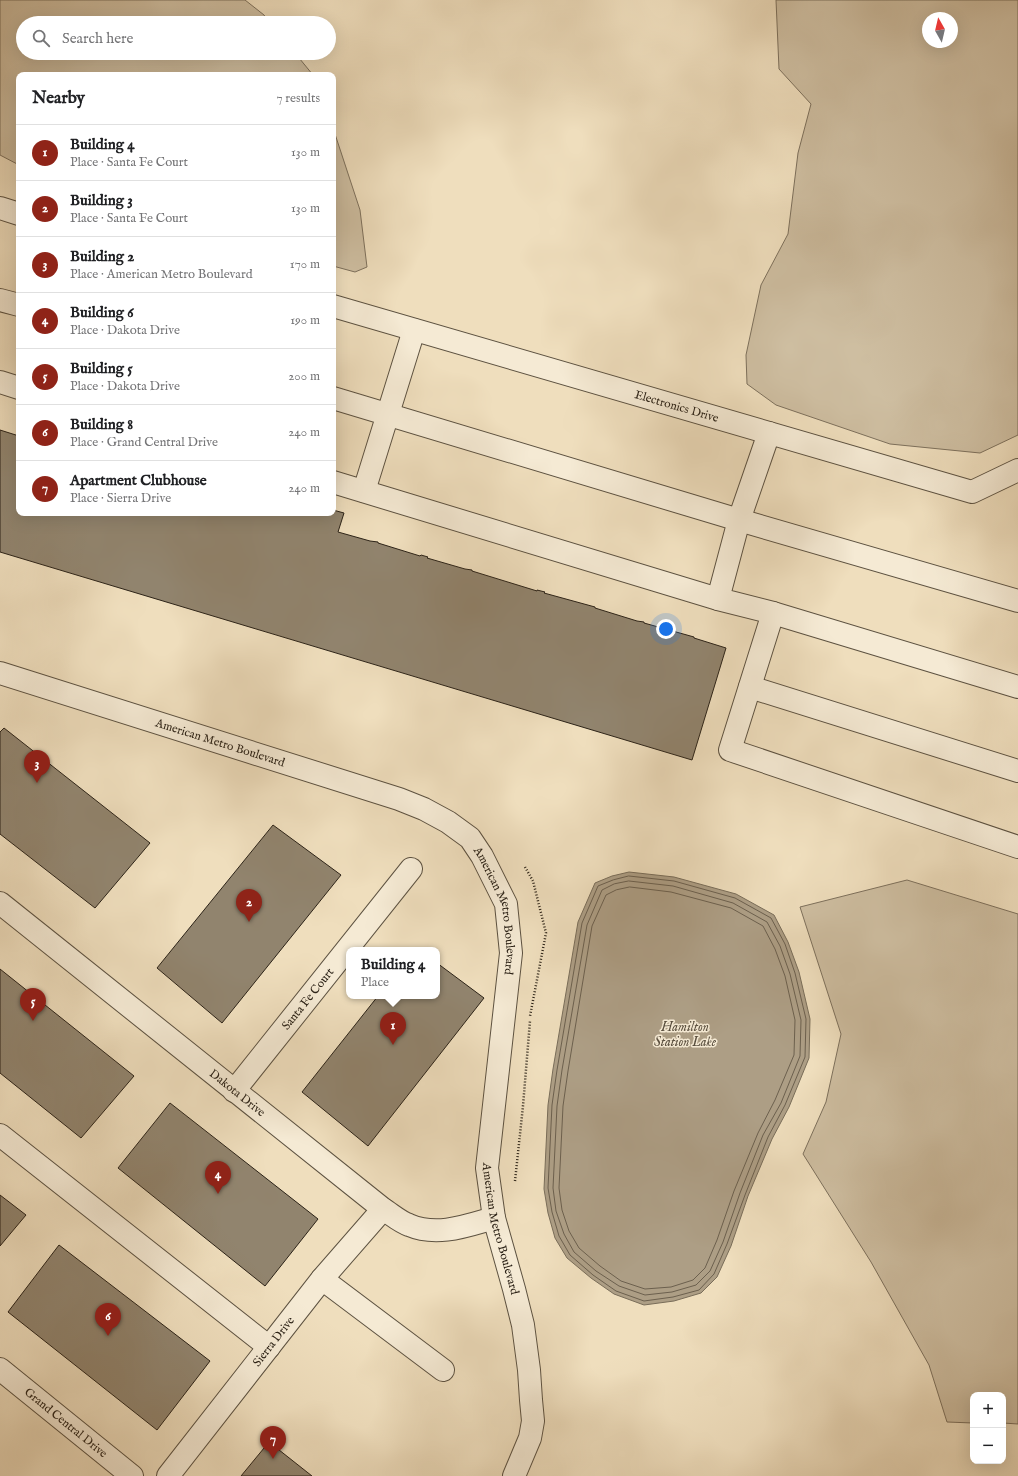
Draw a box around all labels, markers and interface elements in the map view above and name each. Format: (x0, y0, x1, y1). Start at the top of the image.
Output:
north arrow (922, 12, 958, 48)
search box (16, 16, 336, 60)
icon: search (30, 27, 52, 49)
text: Search here (62, 29, 133, 48)
text: Nearby (32, 88, 85, 109)
text: 7 results (276, 90, 320, 107)
text: Building 4 (70, 135, 135, 154)
text: 1 (43, 144, 47, 161)
text: 130 m (291, 144, 320, 161)
text: Place · Santa Fe Court (70, 154, 188, 171)
text: Building 3 (70, 191, 133, 210)
text: 2 (42, 200, 48, 217)
text: 130 m (291, 200, 320, 217)
text: Place · Santa Fe Court (70, 210, 188, 227)
text: Building 2 (70, 247, 134, 266)
text: 3 (43, 256, 47, 273)
text: 170 m (290, 256, 320, 273)
text: Place · American Metro Boulevard (70, 266, 253, 283)
text: Building 6 (70, 303, 134, 322)
text: 4 (42, 312, 48, 329)
text: 190 m (290, 312, 320, 329)
text: Place · Dakota Drive (70, 322, 180, 339)
text: Building 5 (70, 359, 133, 378)
text: 5 (43, 368, 47, 385)
text: 200 m (288, 368, 320, 385)
text: Place · Dakota Drive (70, 378, 180, 395)
street label: Electronics Drive (633, 387, 721, 426)
text: Building 8 (70, 415, 133, 434)
text: 6 (42, 424, 48, 441)
text: 240 m (288, 424, 320, 441)
text: Place · Grand Central Drive (70, 434, 218, 451)
text: Apartment Clubhouse (70, 471, 207, 490)
text: 7 (42, 480, 48, 497)
text: 240 m (288, 480, 320, 497)
text: Place · Sierra Drive (70, 490, 171, 507)
your location (656, 619, 676, 639)
street label: American Metro Boulevard (153, 715, 287, 771)
pin: 3 (24, 750, 50, 783)
street label: American Metro Boulevard (469, 843, 518, 976)
pin: 2 (236, 889, 262, 922)
popup (346, 947, 440, 999)
text: Building 4 (361, 955, 425, 974)
street label: Santa Fe Court (279, 965, 337, 1033)
text: Place (361, 974, 389, 991)
pin: 5 (20, 988, 46, 1021)
pin: 1 (380, 1012, 406, 1045)
water label: Hamilton Station Lake (654, 1019, 717, 1051)
street label: Dakota Drive (206, 1066, 269, 1120)
pin: 4 (205, 1161, 231, 1194)
street label: American Metro Boulevard (479, 1161, 522, 1297)
pin: 6 (95, 1303, 121, 1336)
street label: Sierra Drive (249, 1313, 298, 1370)
street label: Grand Central Drive (21, 1385, 111, 1461)
map controls (970, 1392, 1006, 1464)
button: + (970, 1392, 1006, 1428)
pin: 7 (260, 1426, 286, 1459)
button: − (970, 1428, 1006, 1464)

